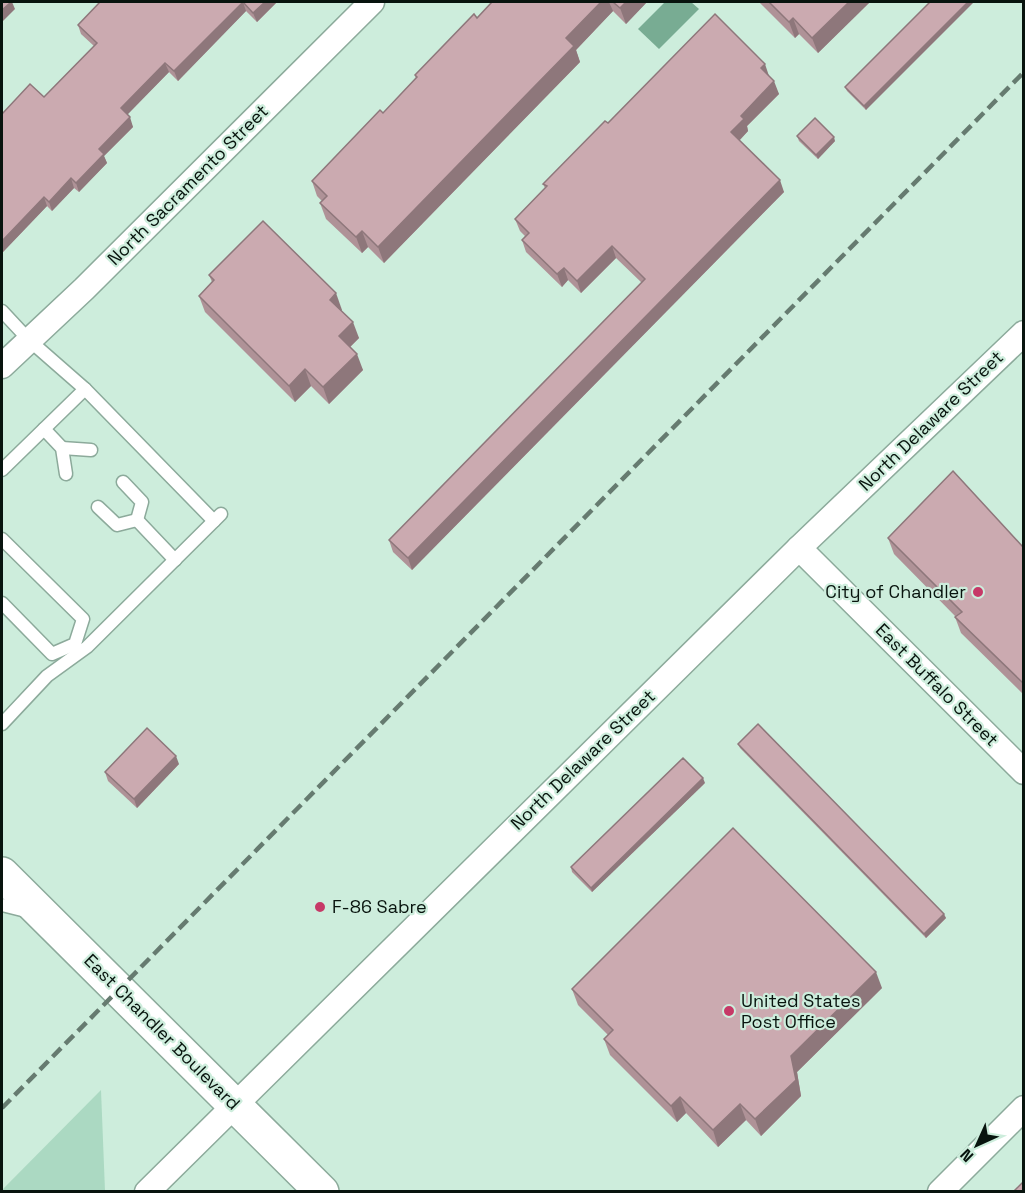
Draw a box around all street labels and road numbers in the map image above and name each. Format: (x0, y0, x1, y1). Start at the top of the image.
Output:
street label: North Sacramento Street (102, 99, 273, 270)
street label: North Delaware Street (853, 346, 1008, 496)
street label: East Buffalo Street (871, 618, 1004, 751)
street label: North Delaware Street (505, 685, 660, 835)
street label: East Chandler Boulevard (80, 949, 245, 1114)

